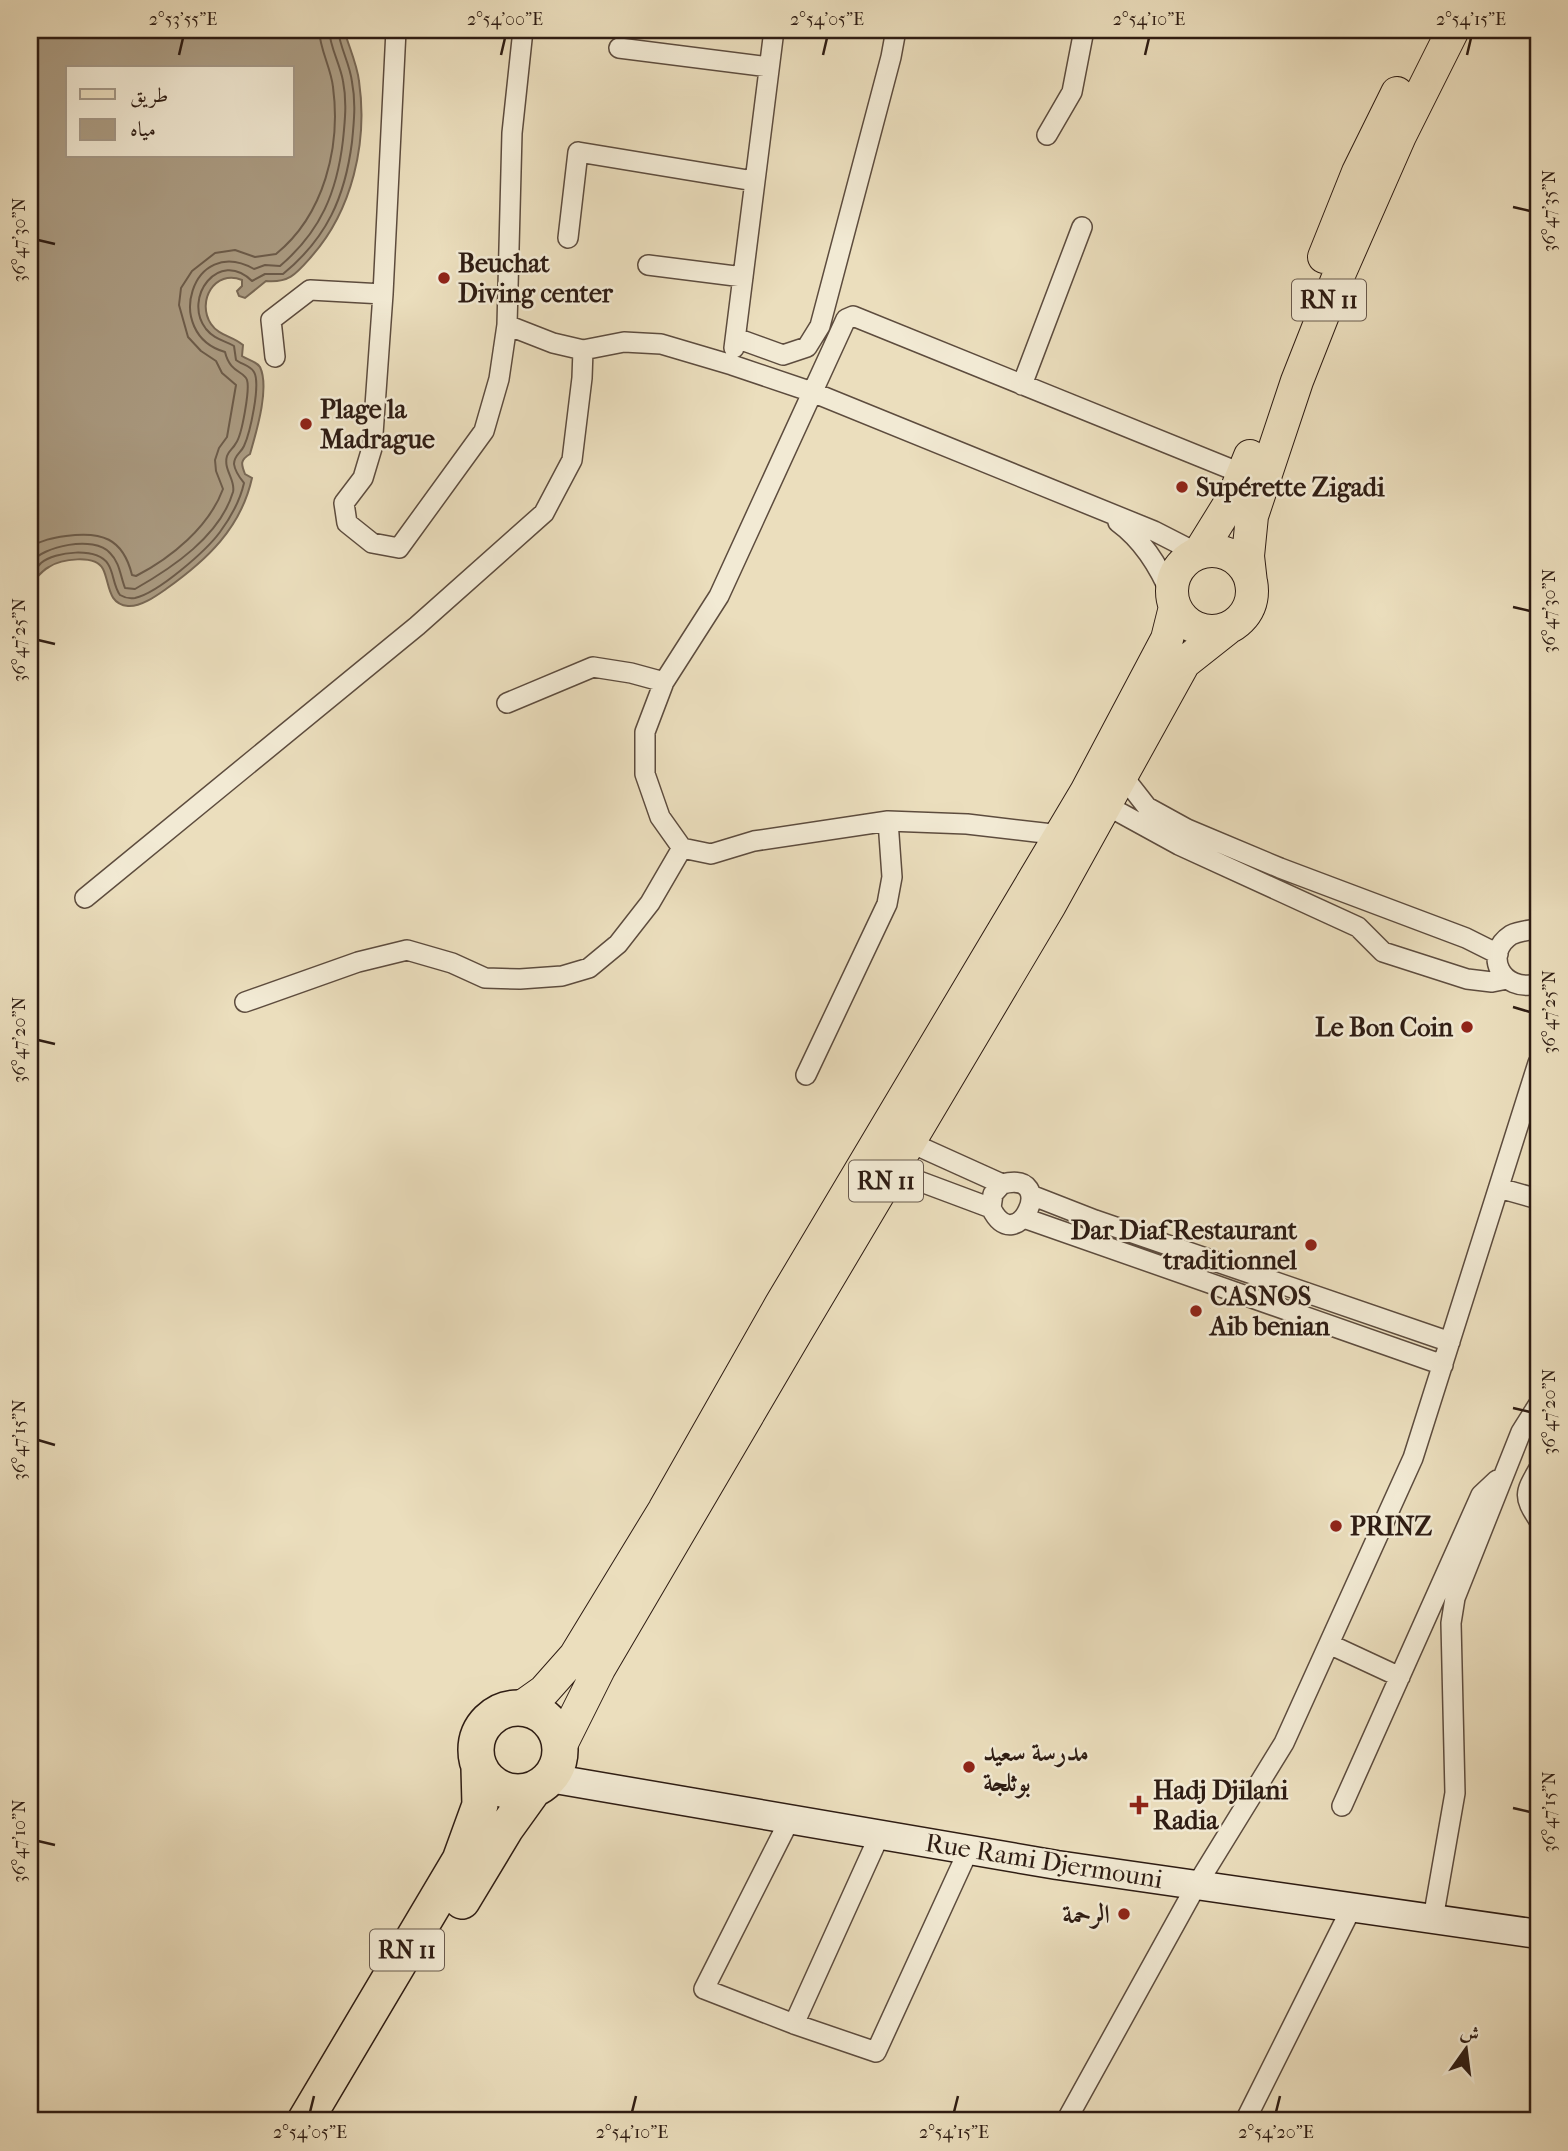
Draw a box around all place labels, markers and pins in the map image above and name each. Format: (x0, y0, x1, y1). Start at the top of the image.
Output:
place label: Beuchat Diving center (458, 248, 614, 309)
marker: Beuchat Diving center (436, 270, 452, 286)
place label: Plage la Madrague (320, 394, 435, 455)
marker: Plage la Madrague (298, 416, 314, 432)
place label: Supérette Zigadi (1196, 472, 1385, 503)
marker: Supérette Zigadi (1174, 479, 1190, 495)
place label: Le Bon Coin (1315, 1012, 1454, 1043)
marker: Le Bon Coin (1459, 1019, 1475, 1035)
place label: Dar Diaf Restaurant traditionnel (1071, 1215, 1298, 1276)
marker: Dar Diaf Restaurant traditionnel (1303, 1237, 1319, 1253)
place label: CASNOS Aib benian (1208, 1281, 1331, 1342)
marker: CASNOS Aib benian (1188, 1303, 1204, 1319)
place label: PRINZ (1350, 1511, 1432, 1542)
marker: PRINZ (1328, 1518, 1344, 1534)
place label: مدرسة سعيد بوثلجة (983, 1737, 1089, 1799)
marker: مدرسة سعيد بوثلجة (961, 1759, 977, 1775)
place label: Hadj Djilani Radia (1153, 1775, 1288, 1836)
marker: Hadj Djilani Radia (1131, 1797, 1147, 1813)
place label: الرحمة (1062, 1899, 1110, 1930)
marker: الرحمة (1116, 1906, 1132, 1922)

